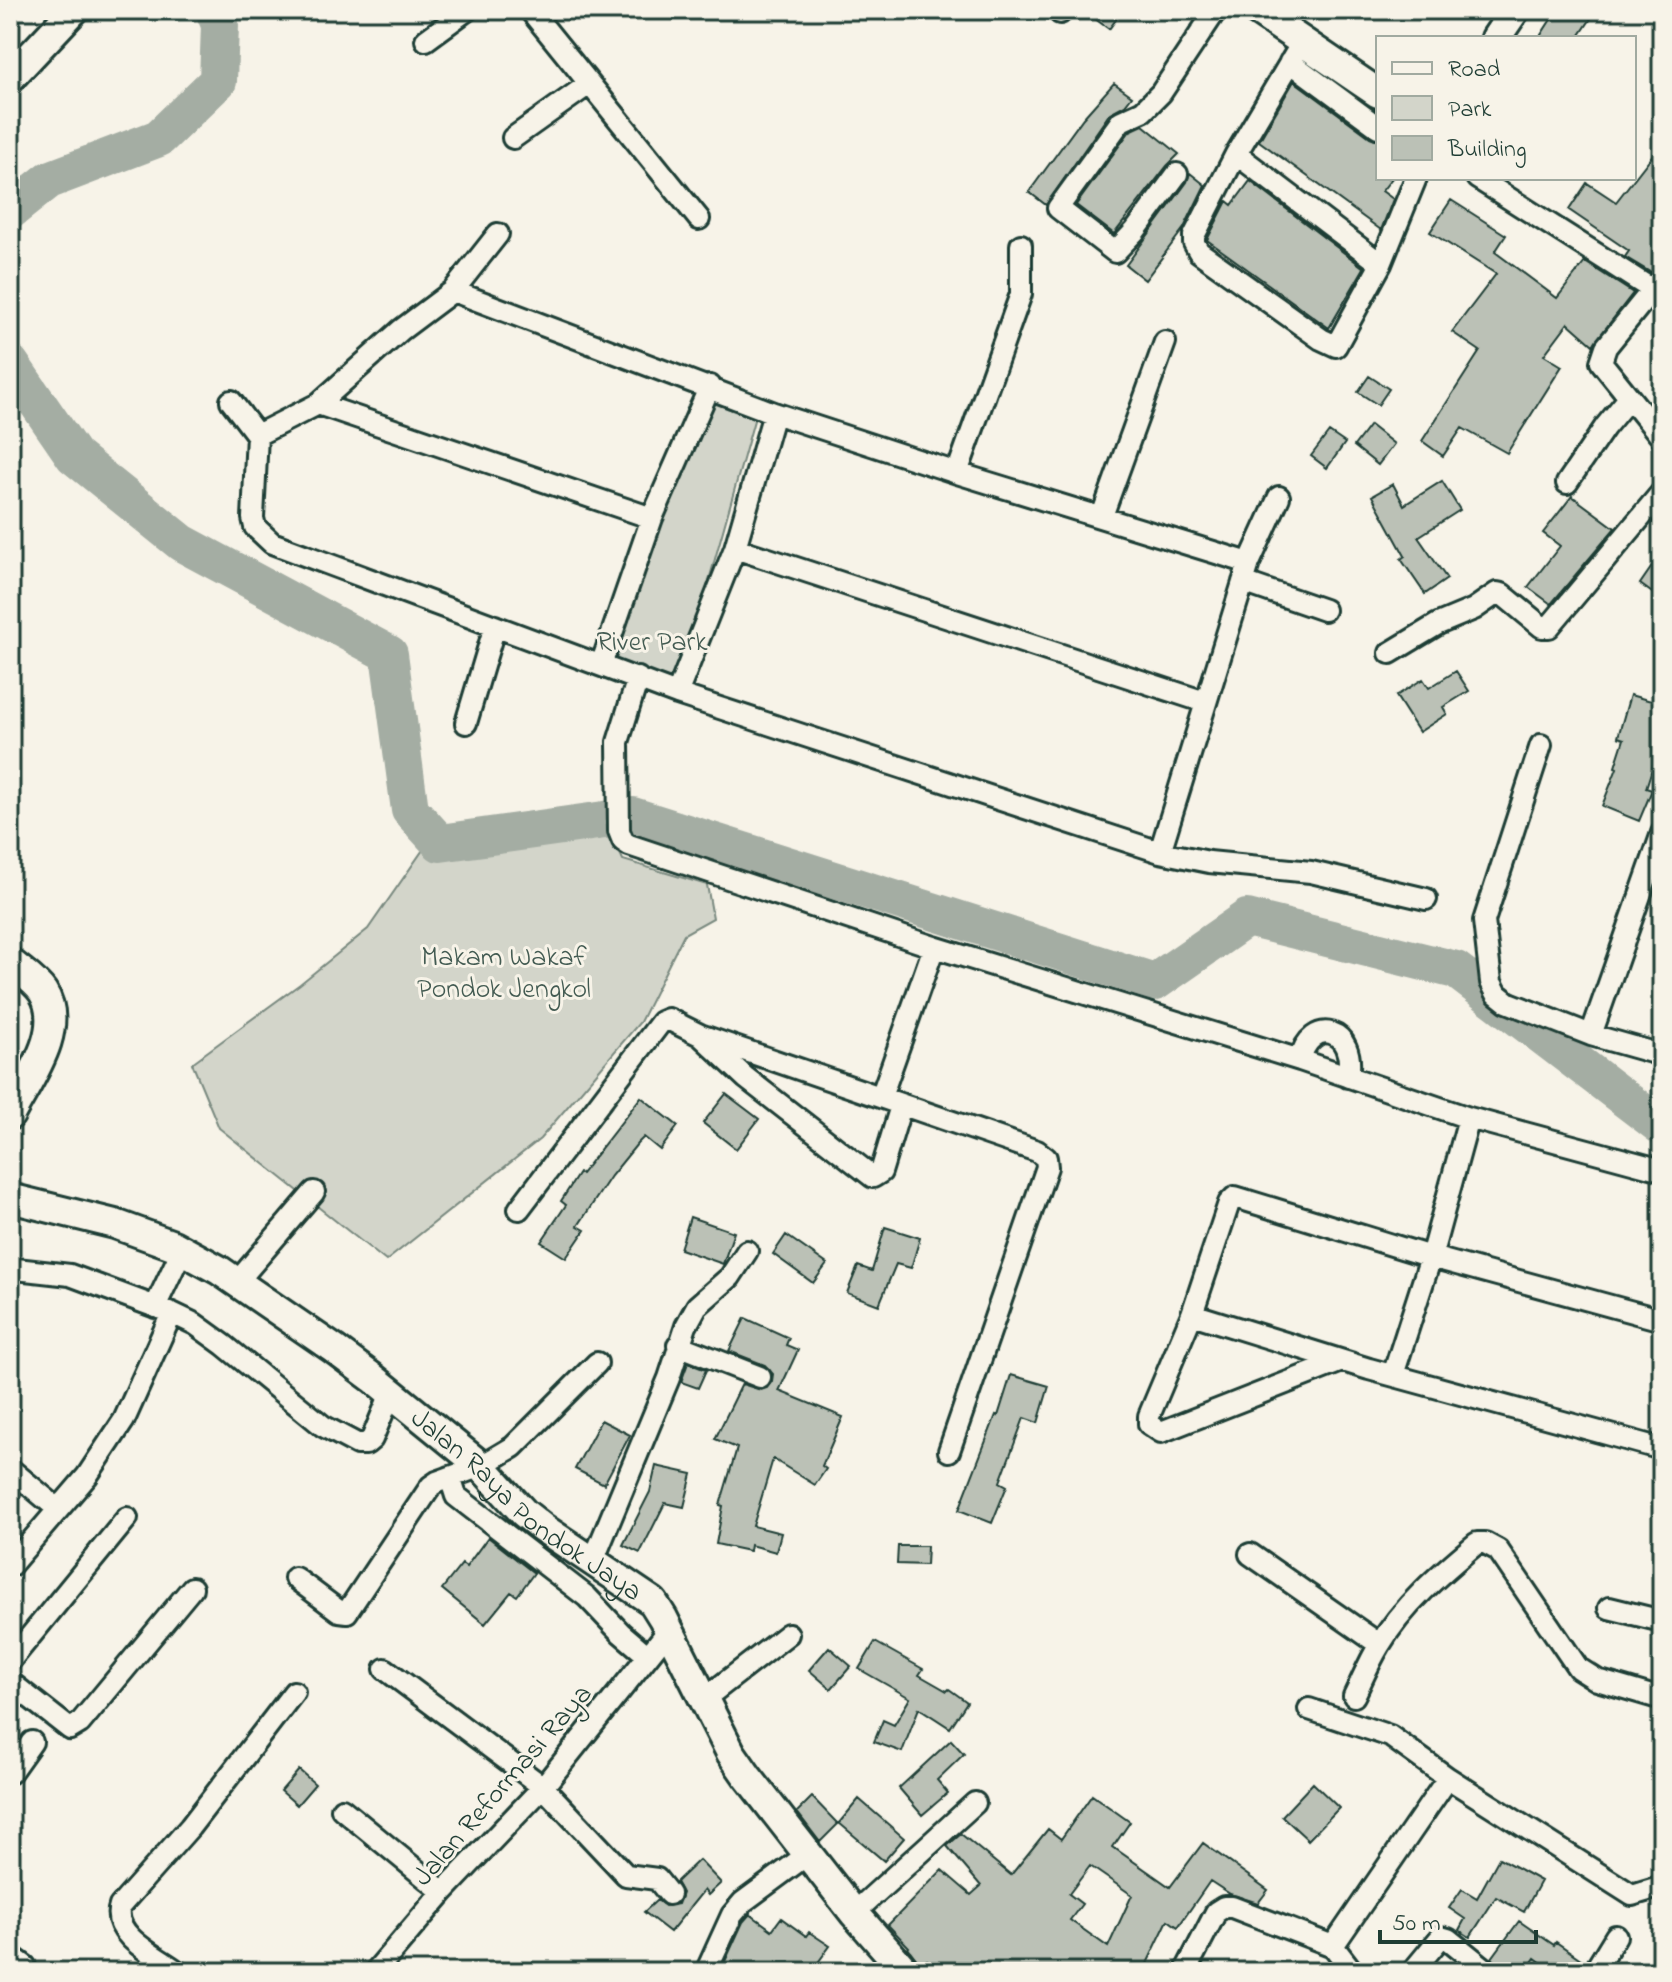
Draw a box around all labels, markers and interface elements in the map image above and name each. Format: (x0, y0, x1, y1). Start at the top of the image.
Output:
legend (1376, 36, 1636, 180)
text: Road (1448, 53, 1501, 88)
text: Park (1448, 93, 1492, 128)
text: Building (1447, 133, 1527, 168)
park label: River Park (597, 623, 708, 664)
park label: Makam Wakaf Pondok Jengkol (417, 938, 591, 1011)
street label: Jalan Raya Pondok Jaya (401, 1400, 650, 1613)
street label: Jalan Reformasi Raya (404, 1676, 603, 1897)
scale bar (1380, 1894, 1536, 1944)
text: 50 m (1392, 1907, 1441, 1942)

